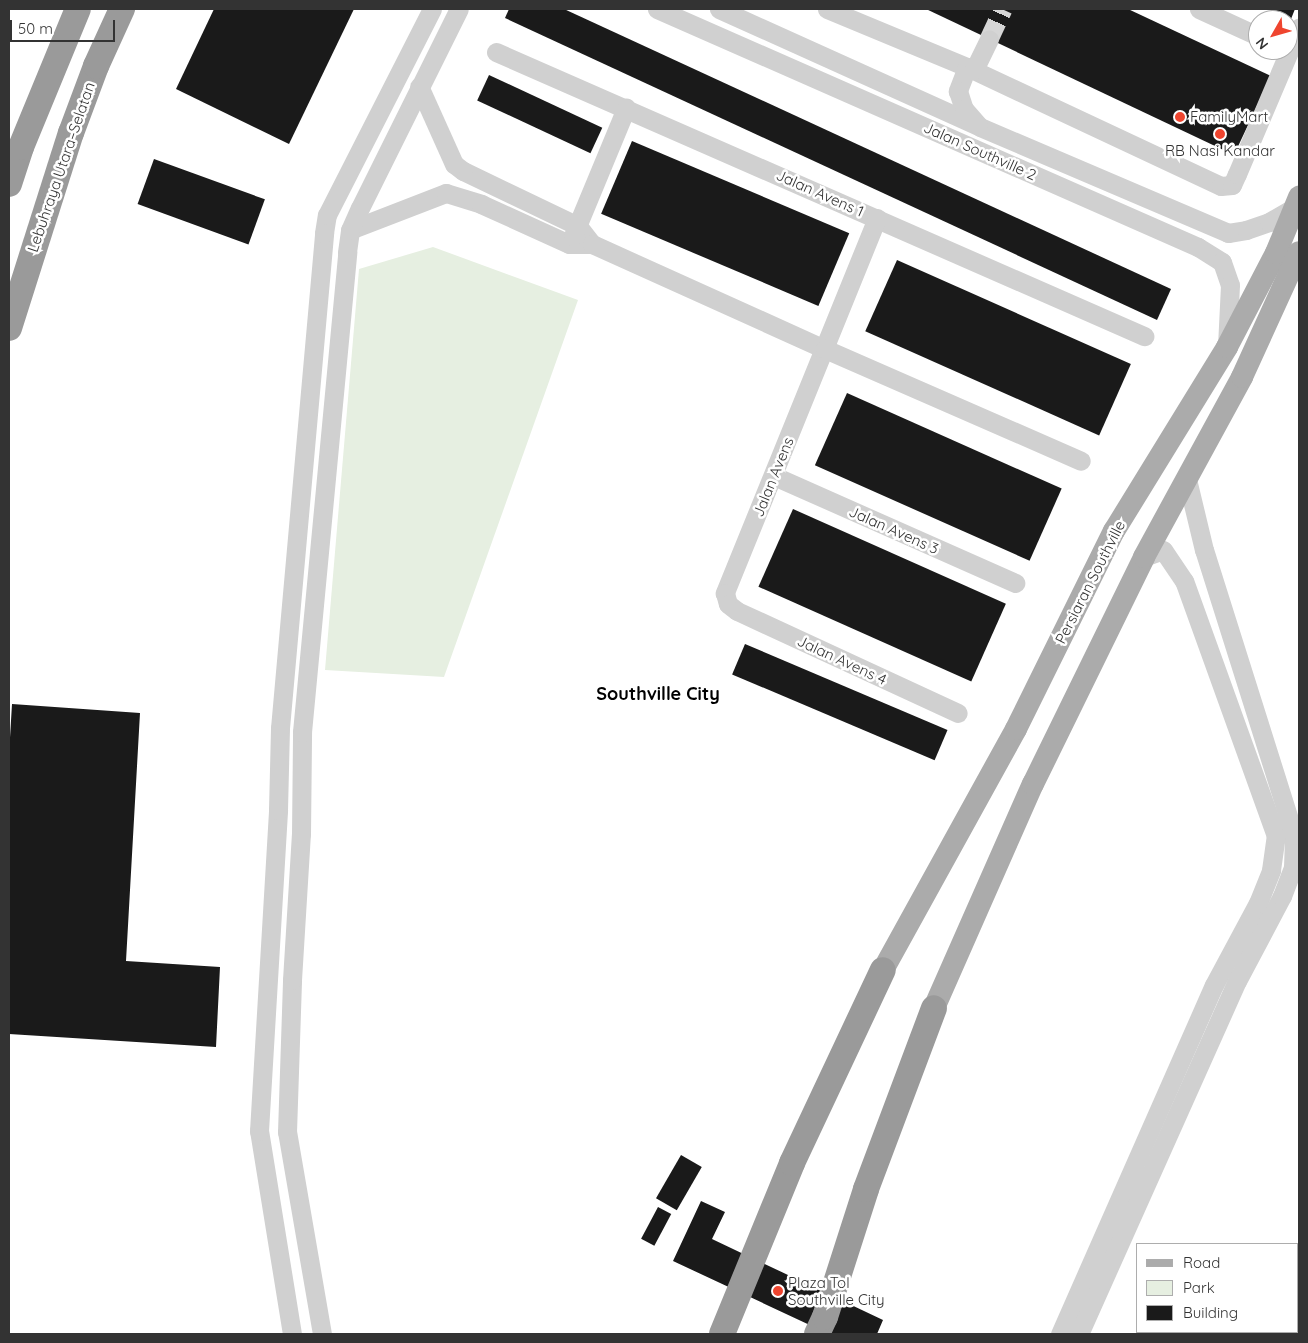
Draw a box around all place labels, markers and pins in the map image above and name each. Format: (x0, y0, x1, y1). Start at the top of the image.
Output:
place label: FamilyMart (1190, 108, 1268, 126)
marker: FamilyMart (1174, 111, 1186, 123)
marker: RB Nasi Kandar (1214, 128, 1226, 140)
place label: RB Nasi Kandar (1165, 142, 1275, 160)
place label: Plaza Tol Southville City (788, 1273, 885, 1308)
marker: Plaza Tol Southville City (772, 1285, 784, 1297)

